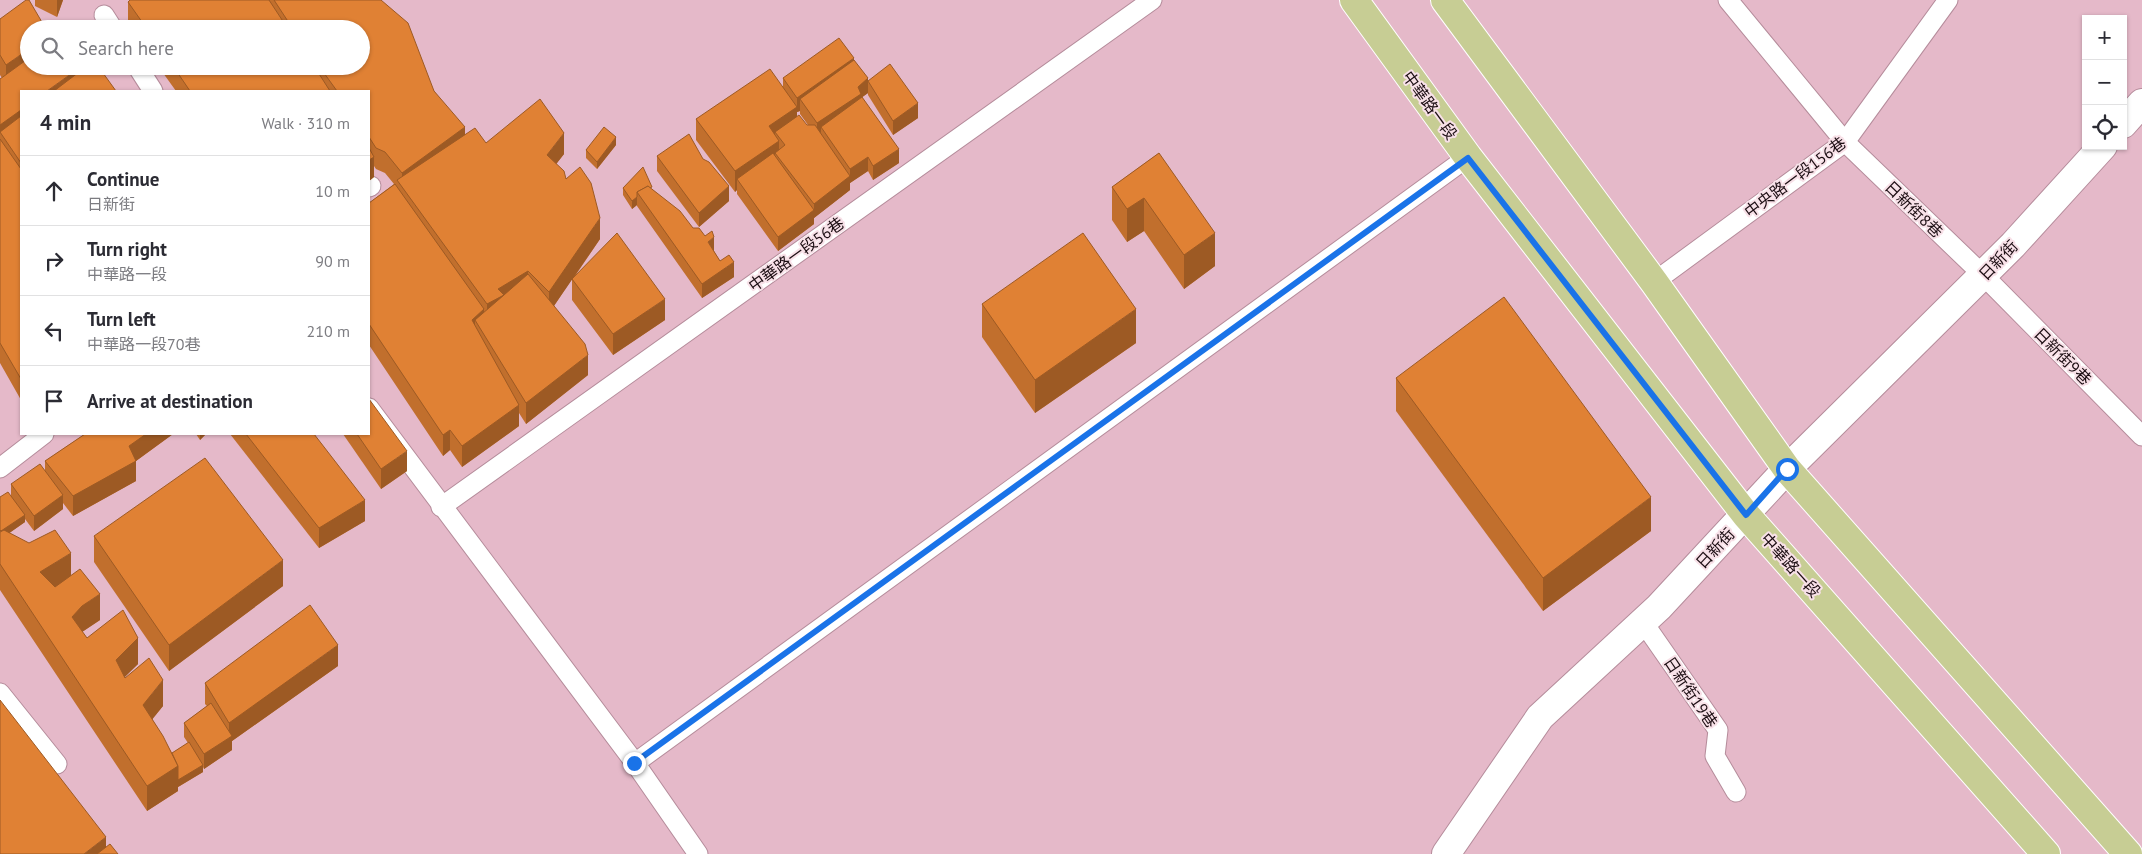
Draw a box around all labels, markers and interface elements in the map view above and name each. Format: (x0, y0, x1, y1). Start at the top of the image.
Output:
map controls (2082, 15, 2127, 150)
button: + (2082, 15, 2127, 60)
search box (20, 20, 370, 75)
icon: search (38, 34, 66, 62)
text: Search here (78, 36, 174, 60)
button: − (2082, 60, 2127, 105)
street label: 中華路一段 (1398, 67, 1462, 143)
button: locate (2082, 105, 2127, 150)
text: 4 min (40, 109, 91, 136)
text: Walk · 310 m (261, 113, 350, 133)
street label: 中央路一段156巷 (1740, 132, 1850, 222)
text: Continue (87, 167, 159, 191)
icon: ahead (40, 177, 68, 205)
street label: 日新街8巷 (1881, 177, 1947, 241)
text: 10 m (315, 181, 350, 201)
text: 日新街 (87, 194, 135, 214)
street label: 中華路一段56巷 (744, 213, 848, 295)
street label: 日新街 (1974, 236, 2022, 284)
text: Turn right (87, 237, 167, 261)
icon: right (40, 247, 68, 275)
text: 90 m (315, 251, 350, 271)
text: 中華路一段 (87, 264, 167, 284)
text: Turn left (87, 307, 156, 331)
icon: left (40, 317, 68, 345)
text: 210 m (307, 321, 350, 341)
street label: 日新街9巷 (2030, 323, 2096, 389)
text: 中華路一段70巷 (87, 334, 200, 354)
icon: arrive (40, 387, 68, 415)
text: Arrive at destination (87, 389, 253, 413)
route start (1776, 458, 1799, 481)
street label: 日新街 (1691, 524, 1739, 572)
street label: 中華路一段 (1757, 529, 1825, 601)
street label: 日新街19巷 (1660, 653, 1722, 731)
route end (623, 752, 646, 775)

